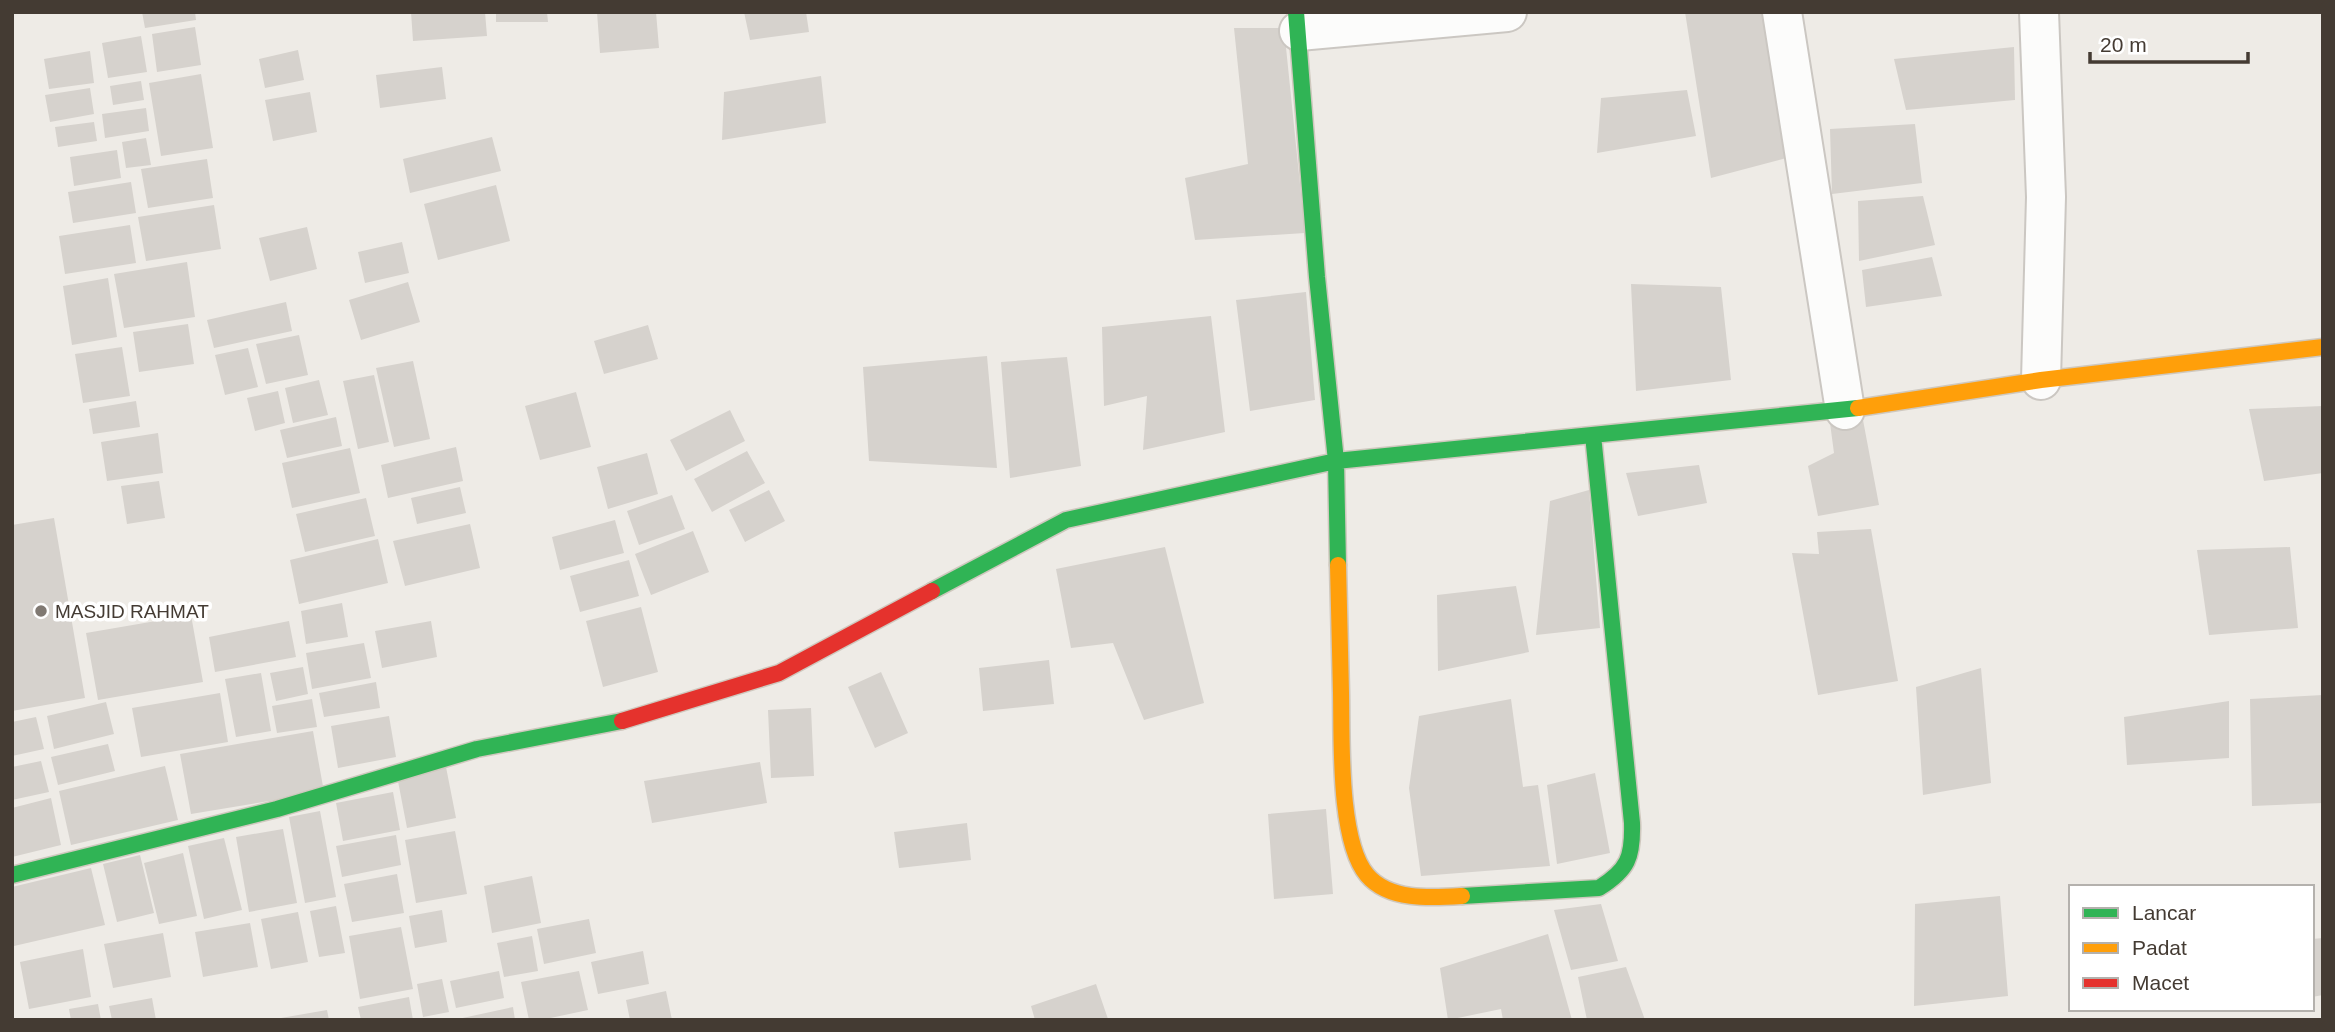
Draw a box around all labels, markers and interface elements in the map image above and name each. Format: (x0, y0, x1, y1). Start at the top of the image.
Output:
scale bar (2090, 21, 2248, 65)
text: 20 m (2100, 33, 2147, 56)
place label: MASJID RAHMAT (55, 601, 209, 622)
marker: MASJID RAHMAT (33, 603, 49, 619)
legend (2069, 885, 2314, 1011)
text: Lancar (2132, 901, 2196, 924)
text: Padat (2132, 936, 2187, 959)
text: Macet (2132, 971, 2189, 994)

